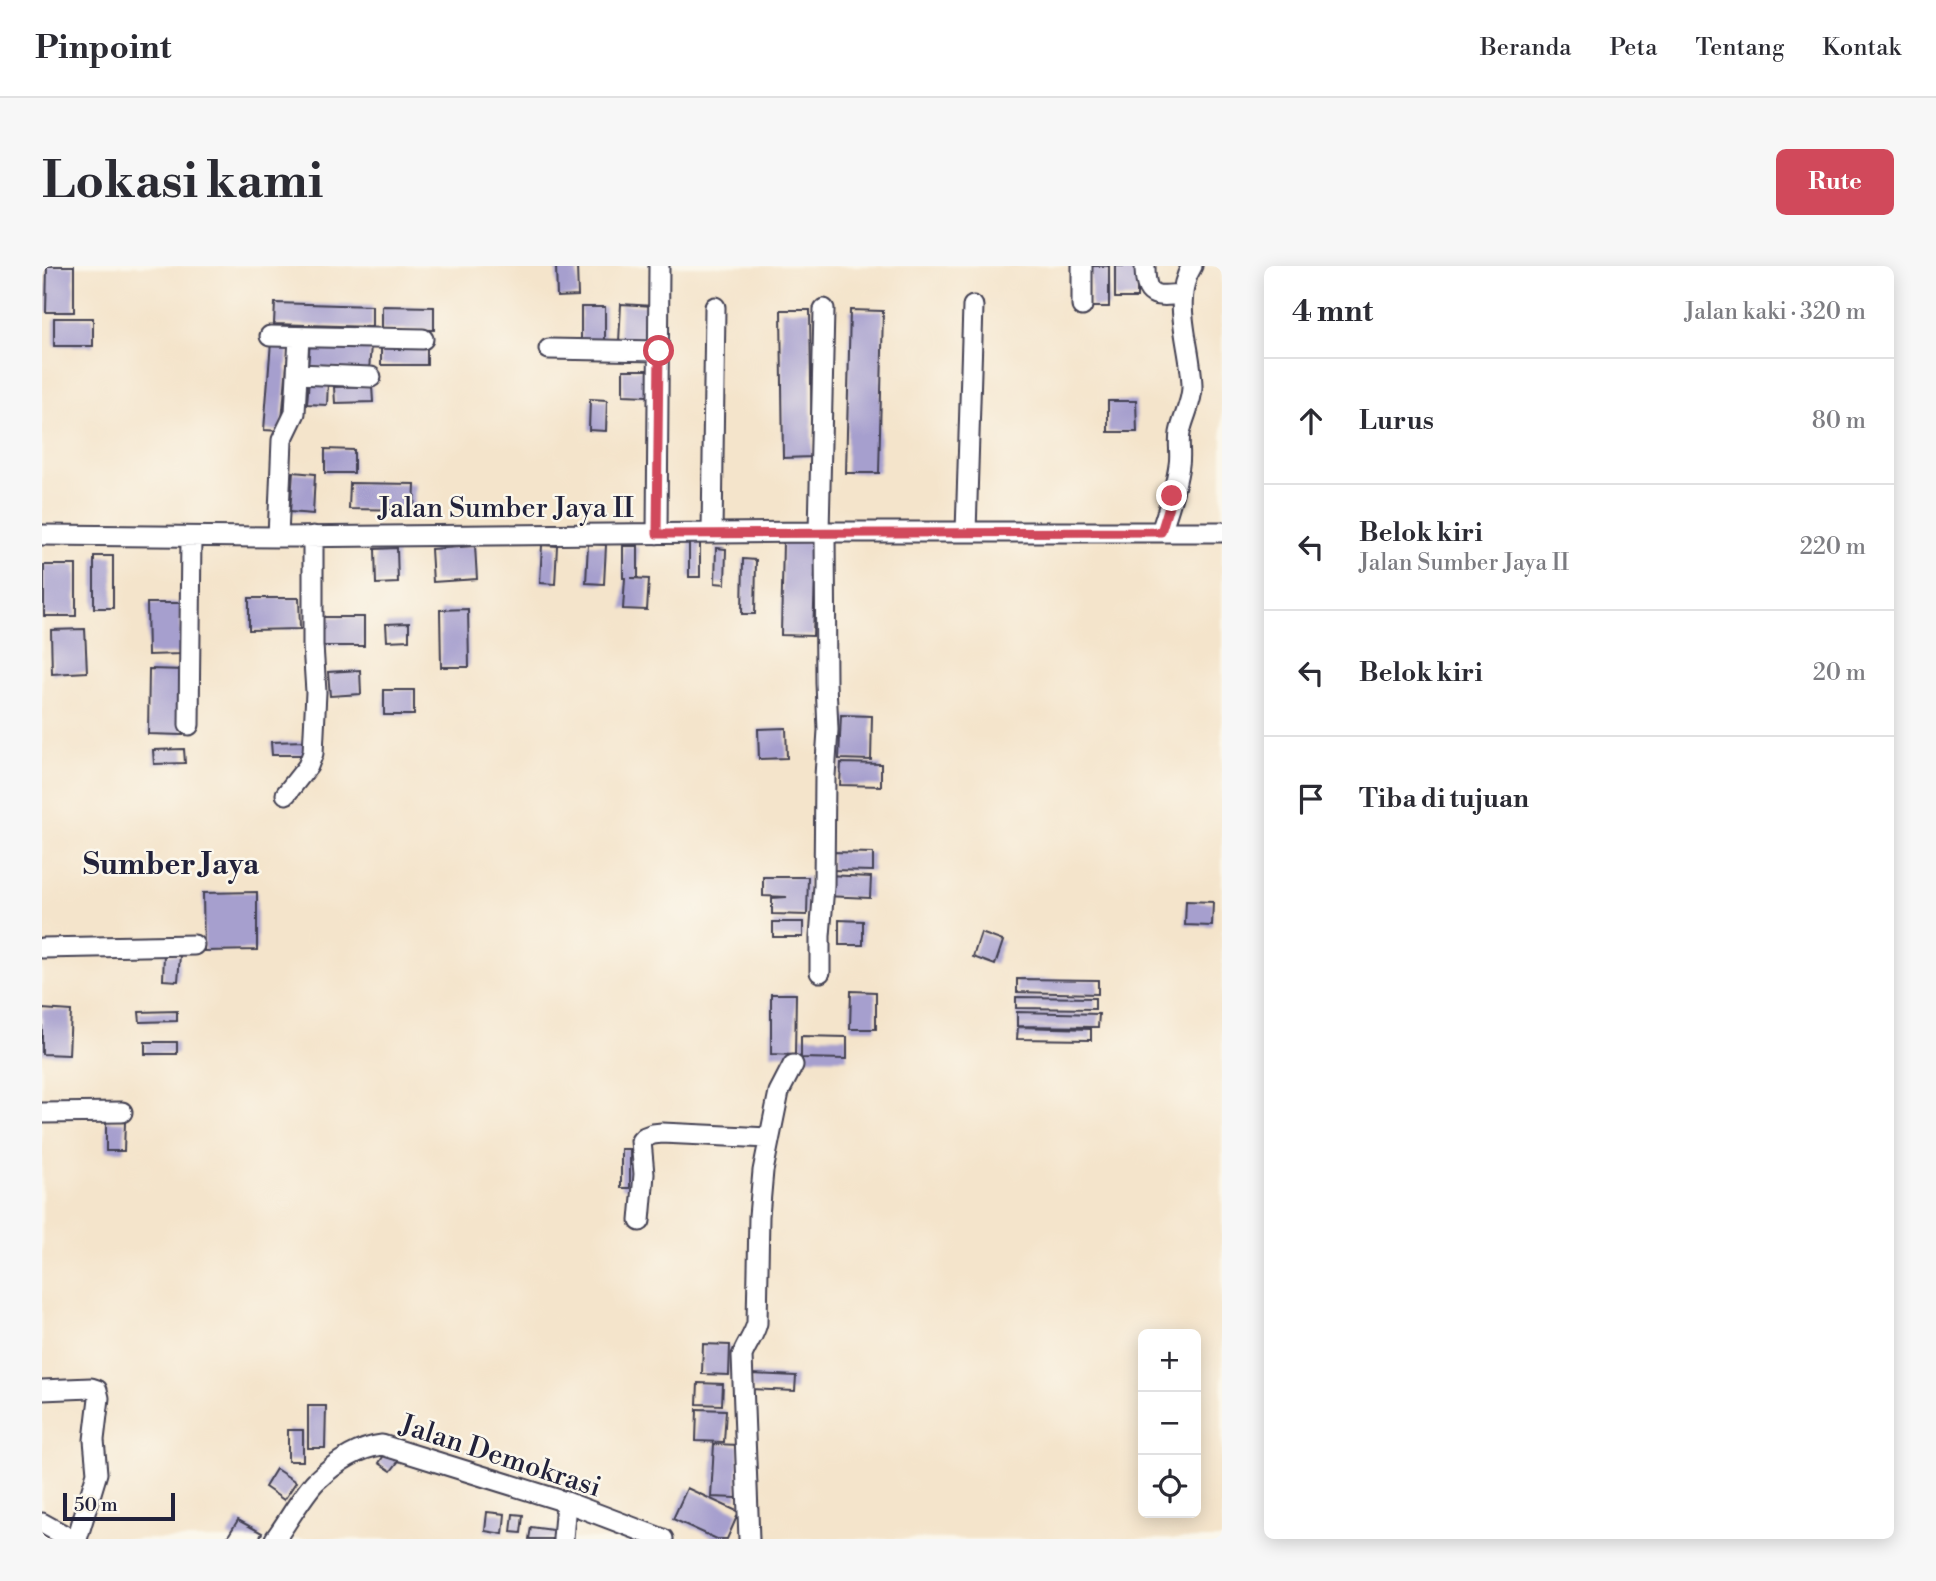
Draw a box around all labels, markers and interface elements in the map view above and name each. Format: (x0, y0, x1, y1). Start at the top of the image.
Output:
text: Pinpoint (35, 28, 172, 69)
text: Beranda (1480, 33, 1571, 63)
text: Peta (1609, 33, 1657, 63)
text: Tentang (1695, 33, 1784, 63)
text: Kontak (1822, 33, 1901, 63)
button: Rute (1776, 149, 1894, 215)
text: Lokasi kami (42, 152, 324, 213)
text: 4 mnt (1292, 293, 1373, 331)
text: Jalan kaki · 320 m (1685, 298, 1866, 326)
route start (643, 335, 674, 366)
icon: ahead (1292, 402, 1330, 440)
text: Lurus (1359, 405, 1434, 437)
text: 80 m (1812, 407, 1866, 435)
route end (1156, 480, 1187, 511)
street label: Jalan Sumber Jaya II (377, 491, 634, 526)
text: Belok kiri (1359, 517, 1483, 549)
icon: left (1292, 528, 1330, 566)
text: 220 m (1800, 533, 1866, 561)
text: Jalan Sumber Jaya II (1359, 549, 1569, 577)
icon: left (1292, 654, 1330, 692)
text: Belok kiri (1359, 657, 1483, 689)
text: 20 m (1813, 659, 1866, 687)
icon: arrive (1292, 780, 1330, 818)
text: Tiba di tujuan (1359, 783, 1529, 815)
district label: Sumber Jaya (83, 846, 260, 884)
map controls (1138, 1329, 1201, 1518)
button: + (1138, 1329, 1201, 1392)
button: − (1138, 1392, 1201, 1455)
street label: Jalan Demokrasi (395, 1407, 606, 1505)
button: locate (1138, 1455, 1201, 1518)
scale bar (63, 1490, 175, 1522)
text: 50 m (74, 1493, 118, 1517)

